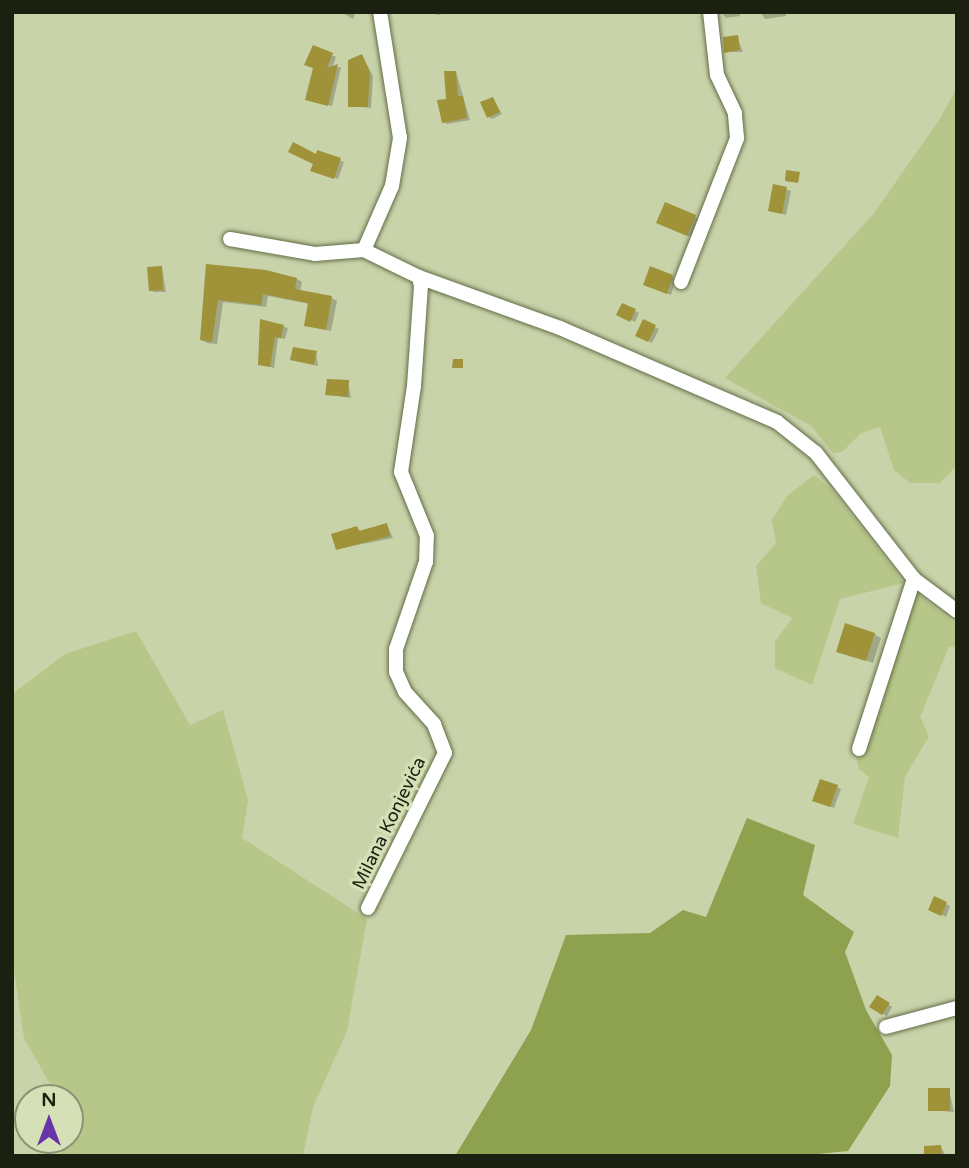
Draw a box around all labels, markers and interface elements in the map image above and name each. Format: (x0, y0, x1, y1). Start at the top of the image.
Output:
street label: Milana Konjevića (348, 753, 430, 893)
north arrow (14, 1084, 84, 1154)
text: N (41, 1089, 57, 1111)

